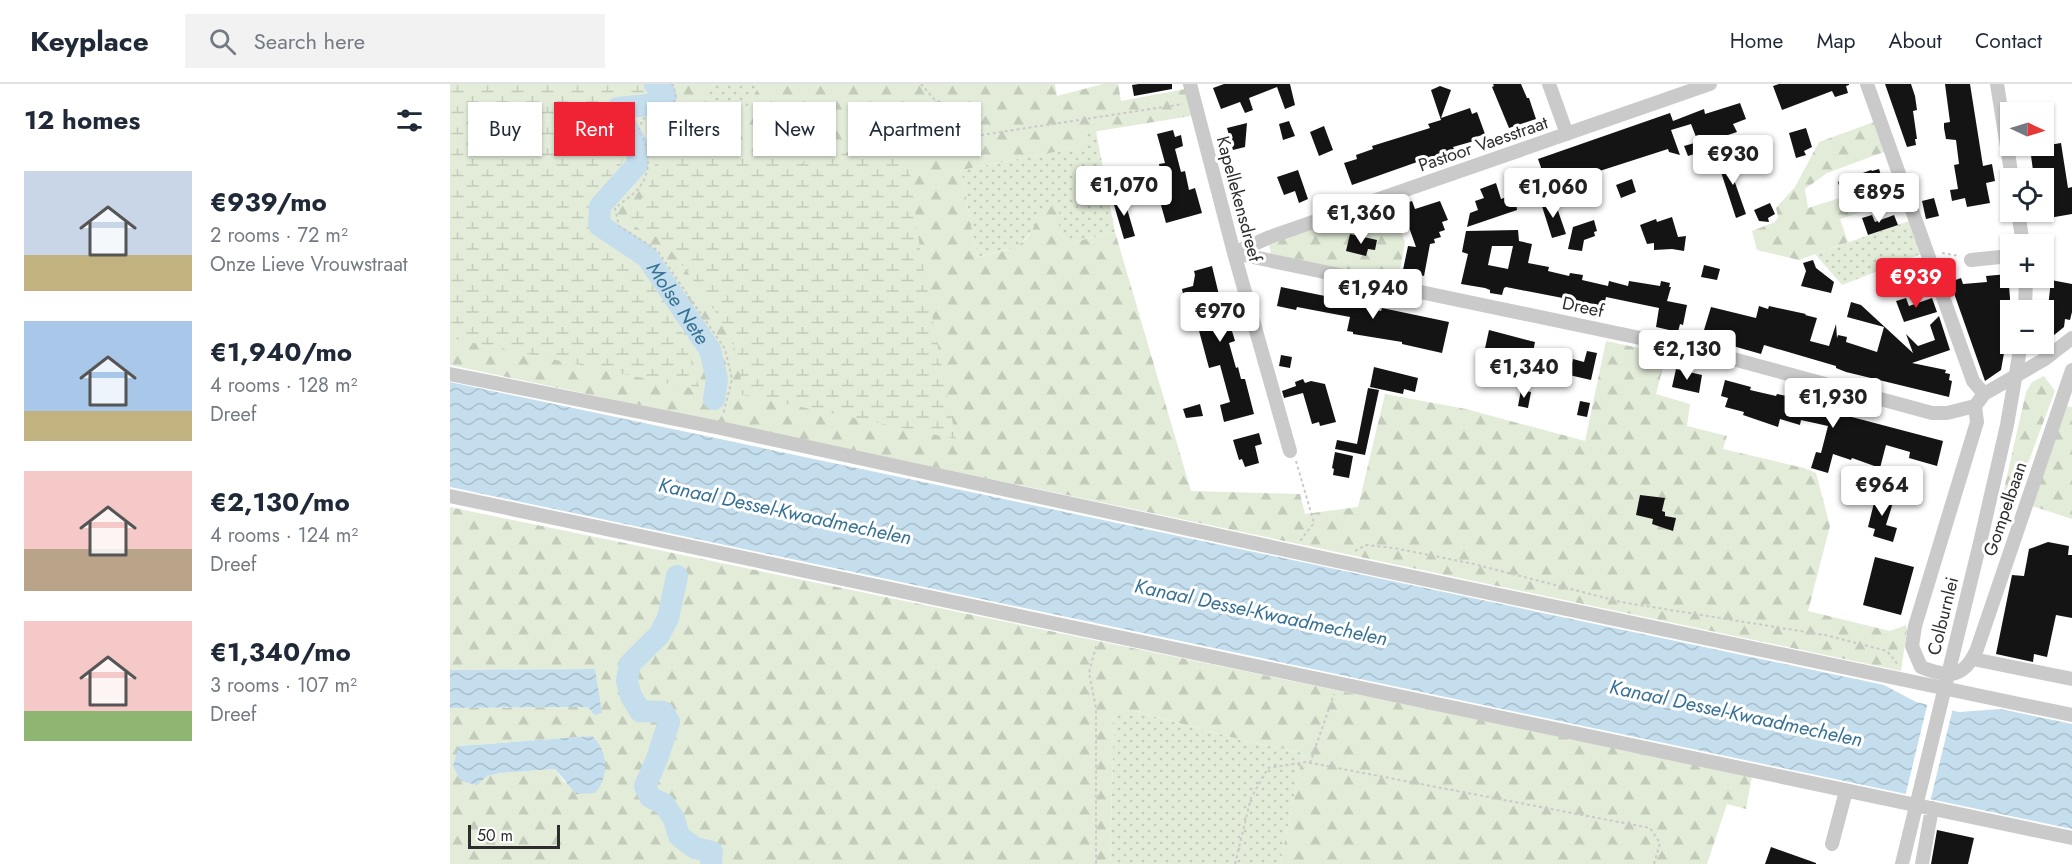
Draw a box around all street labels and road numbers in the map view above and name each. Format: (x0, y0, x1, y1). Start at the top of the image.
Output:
street label: Pastoor Vaesstraat (1415, 109, 1552, 178)
street label: Kapellekensdreef (1210, 133, 1269, 266)
street label: Dreef (1560, 290, 1607, 324)
street label: Gompelbaan (1977, 458, 2033, 560)
street label: Colburnlei (1921, 574, 1965, 658)

